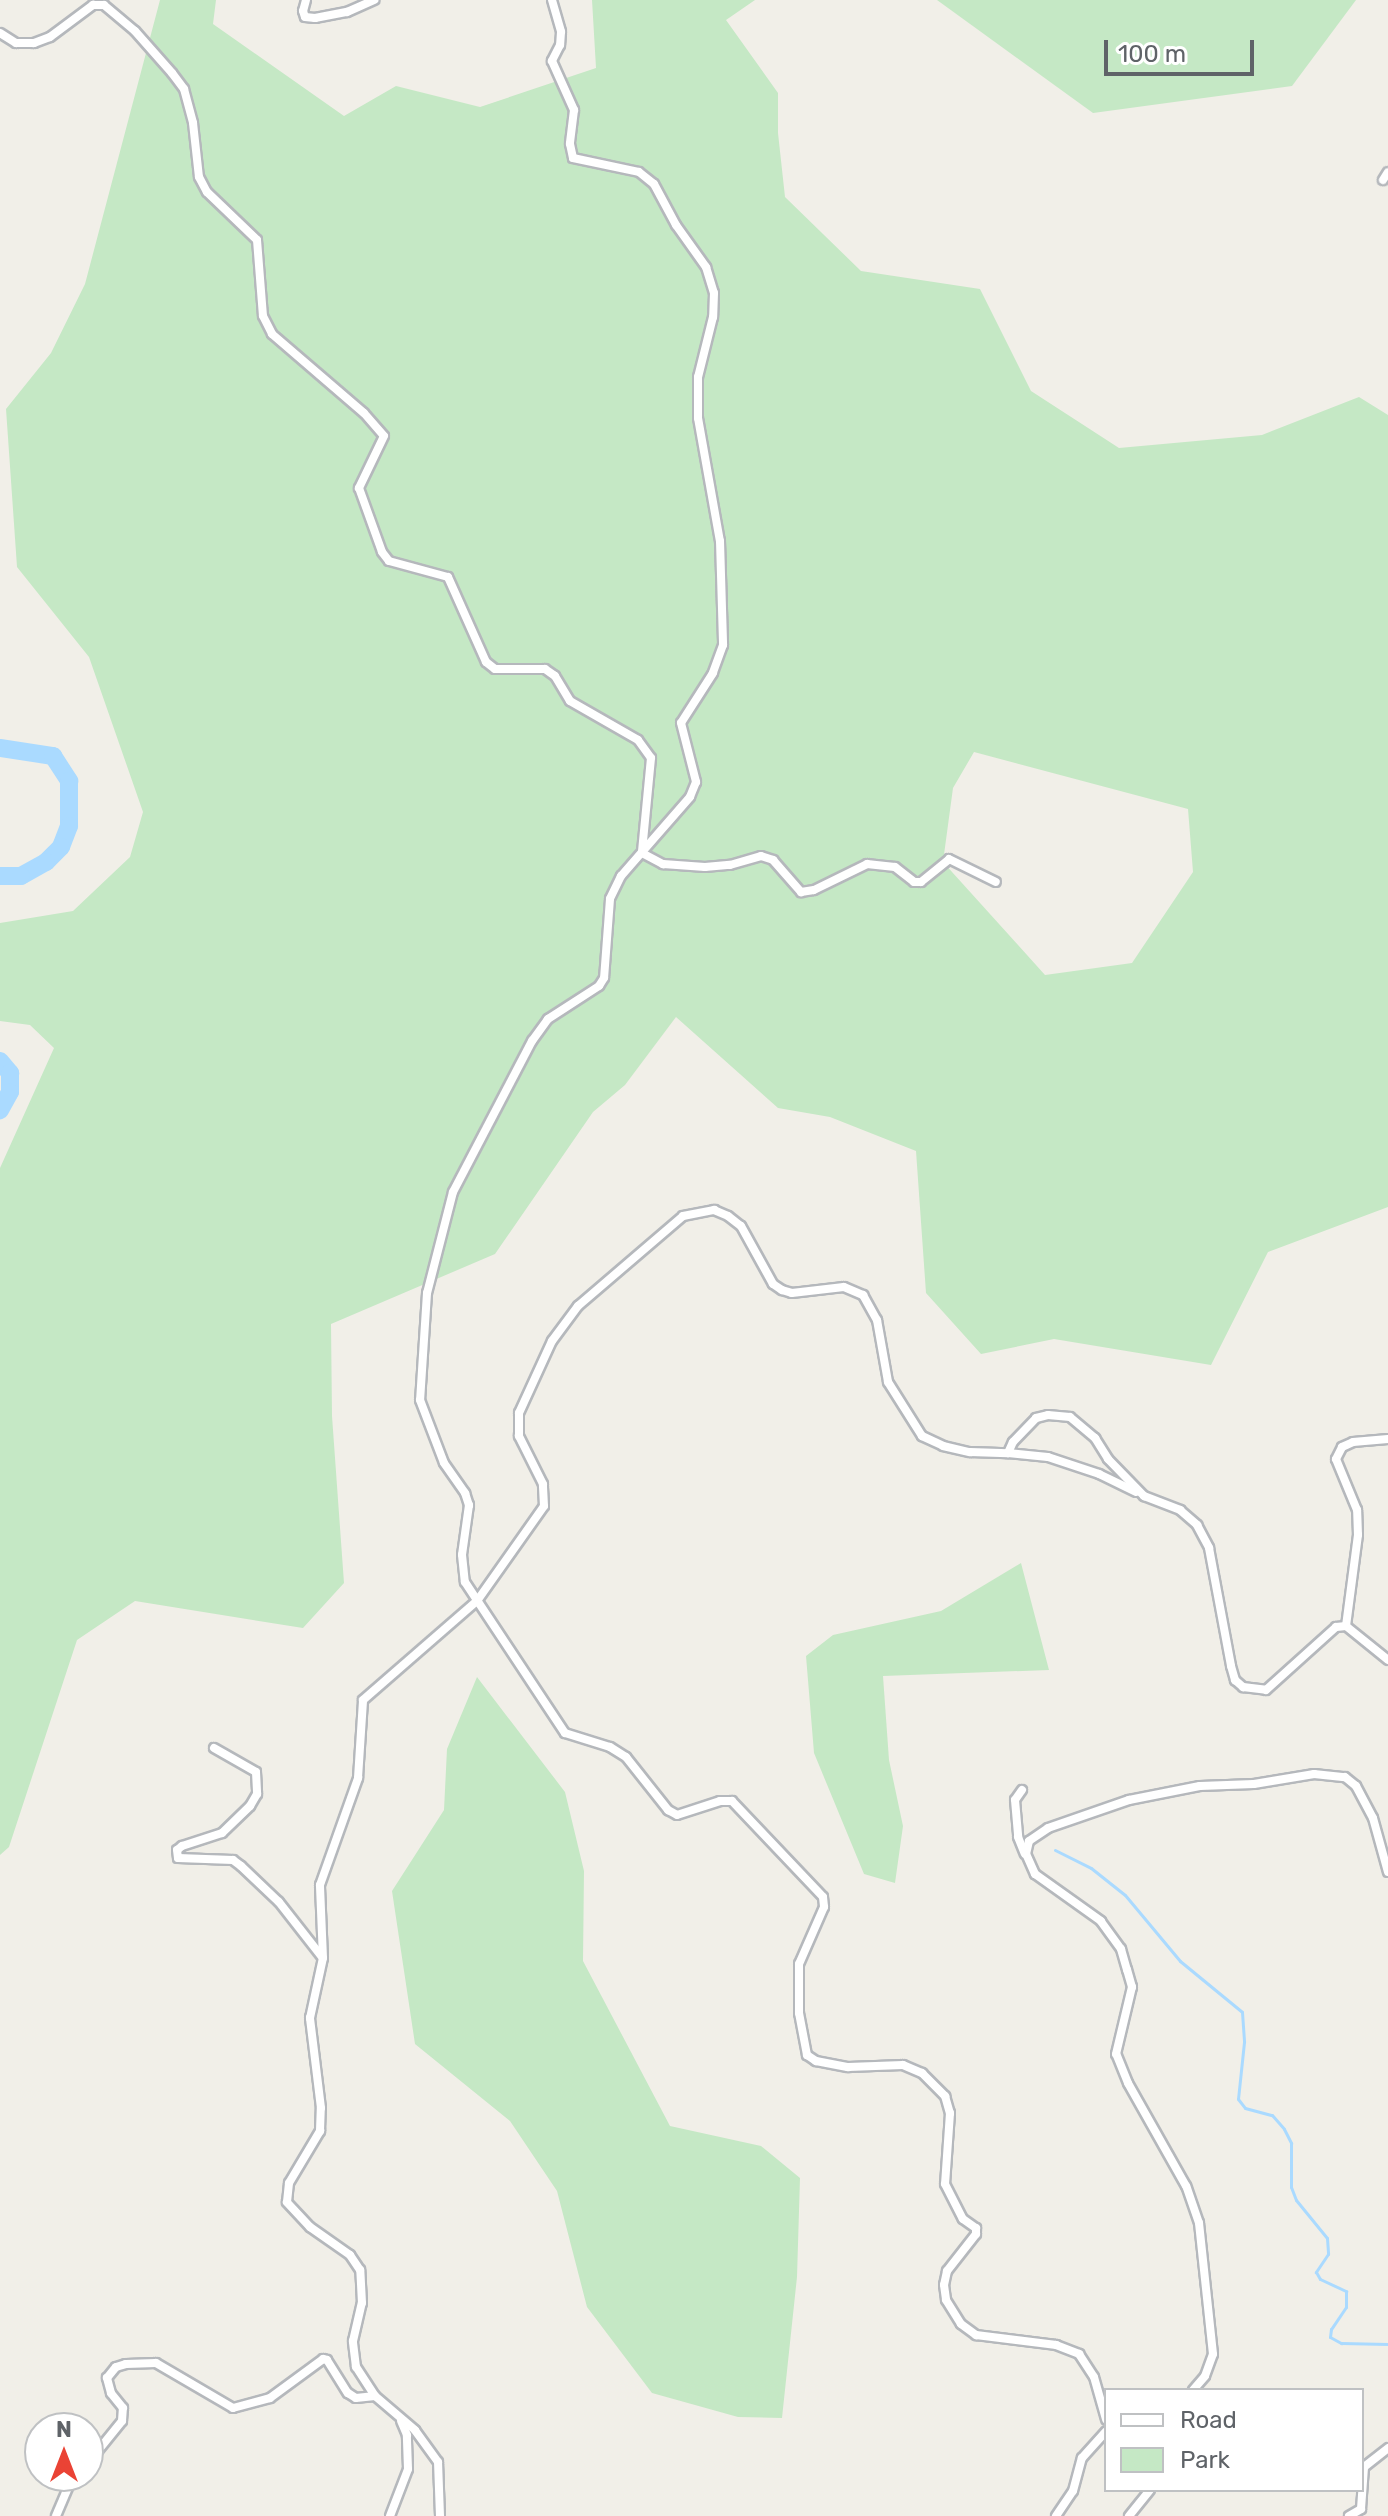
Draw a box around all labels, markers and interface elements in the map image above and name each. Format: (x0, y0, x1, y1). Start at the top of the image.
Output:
scale bar (1108, 24, 1258, 74)
text: 100 m (1118, 40, 1186, 68)
legend (1104, 2388, 1364, 2492)
text: Road (1180, 2406, 1237, 2434)
north arrow (24, 2412, 104, 2492)
text: N (56, 2416, 72, 2443)
text: Park (1180, 2446, 1230, 2474)

